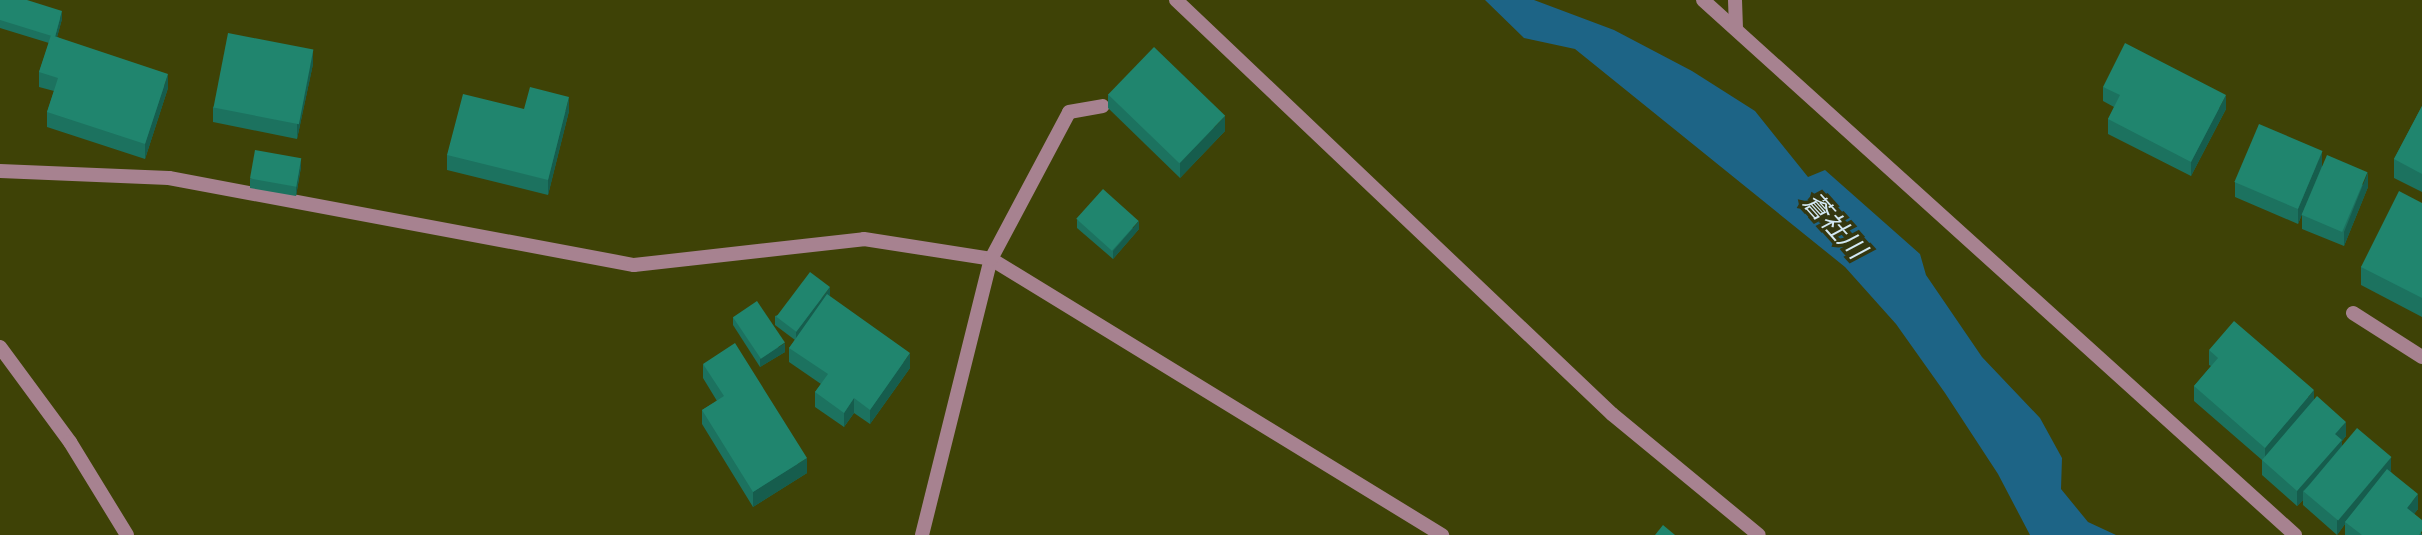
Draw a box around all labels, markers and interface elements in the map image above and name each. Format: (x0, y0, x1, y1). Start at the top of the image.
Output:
water label: 蒼社川 (1796, 187, 1872, 265)

